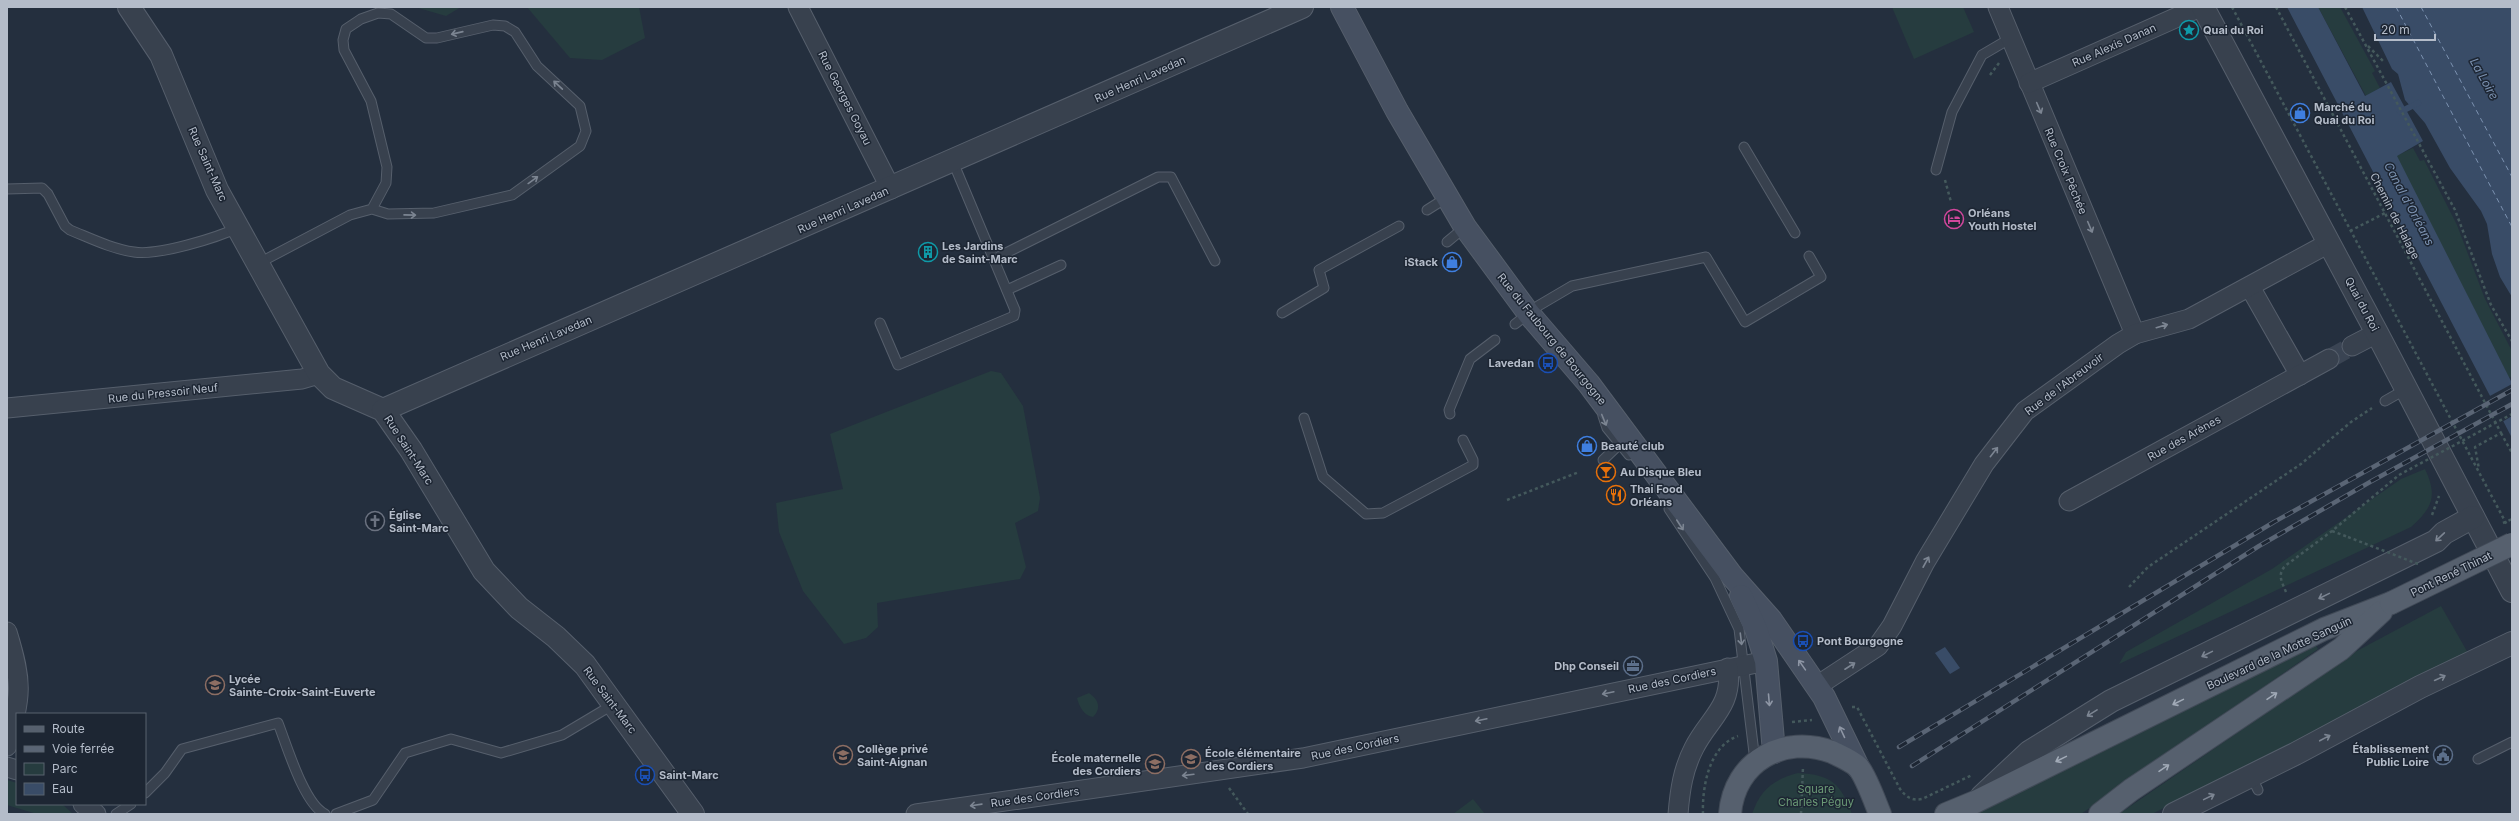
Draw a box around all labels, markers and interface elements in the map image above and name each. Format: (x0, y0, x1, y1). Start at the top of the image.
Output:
scale bar (2375, 16, 2435, 42)
place icon: Quai du Roi (2178, 19, 2200, 41)
street label: Rue Alexis Danan (2070, 20, 2158, 70)
text: 20 m (2381, 22, 2410, 37)
place label: Quai du Roi (2203, 23, 2264, 37)
one-way arrow (451, 30, 464, 37)
street label: Rue Georges Goyau (815, 49, 875, 147)
street label: Rue Henri Lavedan (1092, 53, 1188, 105)
water label: La Loire (2467, 55, 2502, 102)
one-way arrow (553, 81, 563, 90)
place label: Marché du Quai du Roi (2314, 100, 2375, 127)
one-way arrow (2036, 101, 2044, 113)
shop icon: Marché du Quai du Roi (2289, 102, 2311, 124)
street label: Rue Saint-Marc (185, 124, 231, 204)
street label: Rue Croix Pêchée (2041, 126, 2091, 216)
water label: Canal d'Orléans (2381, 159, 2438, 248)
street label: Chemin de Halage (2367, 170, 2423, 262)
one-way arrow (527, 176, 538, 184)
street label: Rue Henri Lavedan (795, 184, 891, 236)
place label: Orléans Youth Hostel (1968, 206, 2037, 233)
hotel icon: Orléans Youth Hostel (1943, 208, 1965, 230)
one-way arrow (403, 211, 416, 218)
one-way arrow (2087, 221, 2094, 233)
place label: Les Jardins de Saint-Marc (942, 239, 1018, 266)
building icon: Les Jardins de Saint-Marc (917, 241, 939, 263)
shop icon: iStack (1441, 251, 1463, 273)
place label: iStack (1404, 255, 1439, 269)
street label: Rue du Faubourg de Bourgogne (1494, 270, 1610, 408)
street label: Quai du Roi (2342, 275, 2382, 333)
street label: Rue Henri Lavedan (498, 312, 594, 364)
one-way arrow (2155, 322, 2168, 329)
street label: Rue de l'Abreuvoir (2022, 350, 2106, 418)
bus stop icon: Lavedan (1537, 352, 1559, 374)
place label: Lavedan (1488, 356, 1534, 370)
street label: Rue du Pressoir Neuf (107, 380, 219, 406)
street label: Rue des Arènes (2145, 412, 2223, 464)
street label: Rue Saint-Marc (381, 413, 437, 487)
one-way arrow (1601, 413, 1609, 425)
shop icon: Beauté club (1576, 435, 1598, 457)
place label: Beauté club (1601, 439, 1665, 453)
one-way arrow (1989, 446, 1998, 457)
bar icon: Au Disque Bleu (1595, 461, 1617, 483)
place label: Au Disque Bleu (1620, 465, 1702, 479)
place label: Thai Food Orléans (1630, 482, 1683, 509)
restaurant icon: Thai Food Orléans (1605, 484, 1627, 506)
place label: Église Saint-Marc (389, 508, 449, 535)
church icon: Église Saint-Marc (364, 510, 386, 532)
one-way arrow (1676, 519, 1684, 530)
one-way arrow (2434, 533, 2445, 542)
street label: Pont René Thinat (2408, 548, 2494, 600)
one-way arrow (1922, 557, 1930, 569)
one-way arrow (2318, 593, 2330, 601)
street label: Boulevard de la Motte Sanguin (2204, 613, 2354, 693)
bus stop icon: Pont Bourgogne (1792, 630, 1814, 652)
one-way arrow (1737, 632, 1744, 645)
place label: Pont Bourgogne (1817, 634, 1904, 648)
one-way arrow (2202, 651, 2214, 658)
office icon: Dhp Conseil (1622, 655, 1644, 677)
place label: Dhp Conseil (1554, 659, 1619, 673)
one-way arrow (1798, 659, 1806, 670)
one-way arrow (1845, 662, 1856, 670)
street label: Rue Saint-Marc (580, 664, 640, 736)
street label: Rue des Cordiers (1627, 664, 1717, 696)
place label: Lycée Sainte-Croix-Saint-Euverte (229, 672, 376, 699)
school or university icon: Lycée Sainte-Croix-Saint-Euverte (204, 674, 226, 696)
one-way arrow (2434, 674, 2446, 681)
one-way arrow (1602, 690, 1615, 698)
one-way arrow (2266, 691, 2278, 699)
one-way arrow (1766, 693, 1773, 706)
one-way arrow (2172, 698, 2184, 706)
one-way arrow (2087, 709, 2098, 717)
legend (16, 713, 146, 805)
one-way arrow (1475, 716, 1488, 724)
text: Route (52, 721, 85, 736)
one-way arrow (1838, 726, 1845, 738)
street label: Rue des Cordiers (1310, 731, 1400, 763)
one-way arrow (2319, 734, 2331, 741)
text: Voie ferrée (52, 741, 114, 756)
place label: Collège privé Saint-Aignan (857, 742, 928, 769)
place label: Établissement Public Loire (2353, 742, 2429, 769)
school or university icon: Collège privé Saint-Aignan (832, 744, 854, 766)
public building icon: Établissement Public Loire (2432, 744, 2454, 766)
place label: École élémentaire des Cordiers (1205, 746, 1301, 773)
school or university icon: École élémentaire des Cordiers (1180, 748, 1202, 770)
place label: École maternelle des Cordiers (1052, 751, 1141, 778)
school or university icon: École maternelle des Cordiers (1144, 753, 1166, 775)
one-way arrow (2056, 756, 2068, 764)
text: Parc (52, 761, 78, 776)
bus stop icon: Saint-Marc (634, 764, 656, 786)
one-way arrow (2158, 764, 2169, 772)
place label: Saint-Marc (659, 768, 719, 782)
one-way arrow (1182, 771, 1195, 779)
text: Eau (52, 781, 73, 796)
park label: Square Charles Péguy (1778, 782, 1854, 809)
street label: Rue des Cordiers (990, 784, 1080, 810)
one-way arrow (2203, 793, 2215, 800)
one-way arrow (970, 801, 983, 809)

